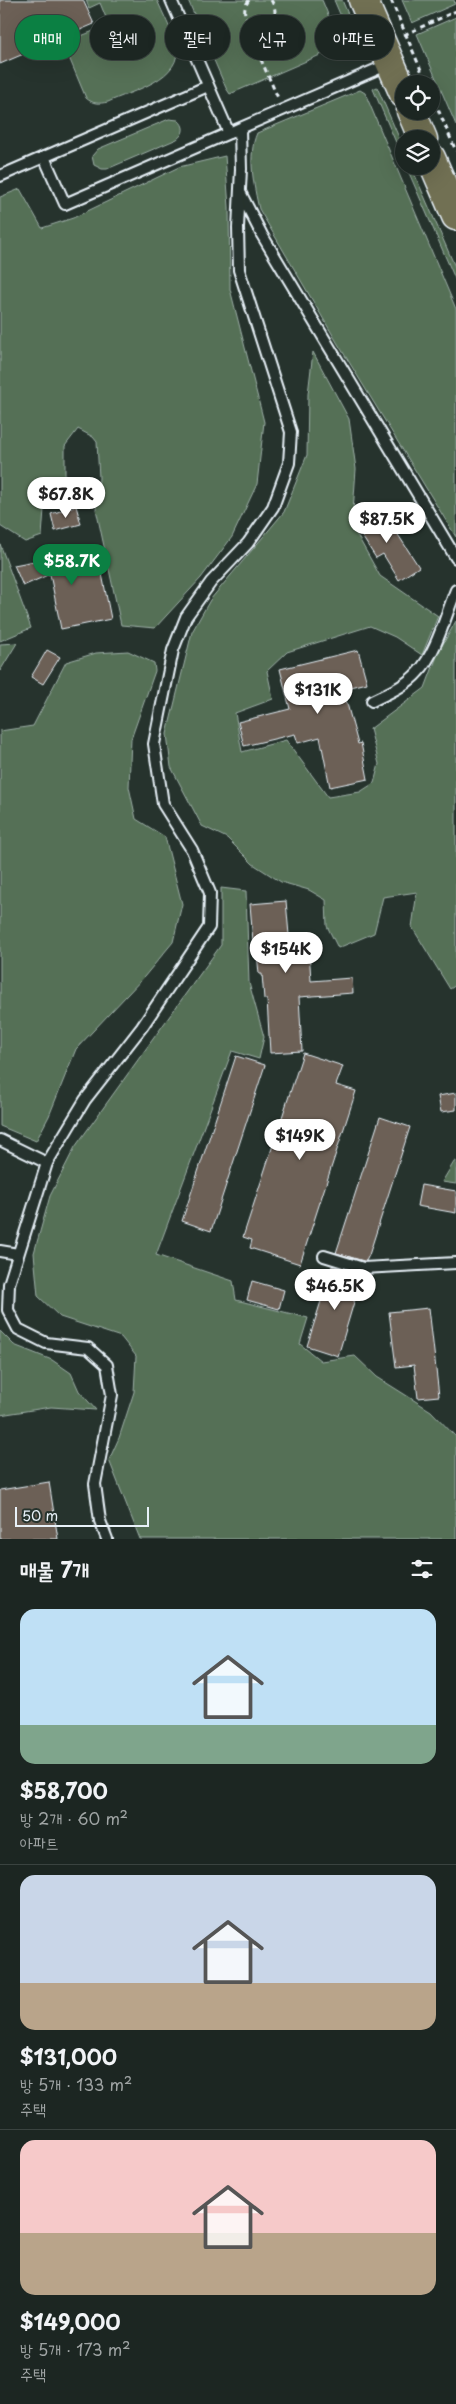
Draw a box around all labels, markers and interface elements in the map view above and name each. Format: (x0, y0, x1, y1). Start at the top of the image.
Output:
chip: 매매 (15, 15, 80, 60)
chip: 월세 (90, 15, 155, 60)
chip: 필터 (165, 15, 230, 60)
chip: 신규 (240, 15, 305, 60)
chip: 아파트 (315, 15, 394, 60)
map controls (395, 75, 440, 175)
button: locate (395, 75, 440, 120)
button: layers (395, 130, 440, 175)
pin: $67.8K (25, 476, 107, 519)
text: $67.8K (38, 481, 94, 505)
pin: $87.5K (346, 502, 428, 544)
text: $87.5K (360, 506, 414, 530)
pin: $58.7K (31, 544, 113, 586)
text: $58.7K (44, 548, 100, 572)
pin: $131K (283, 672, 353, 715)
text: $131K (295, 677, 341, 701)
pin: $154K (251, 932, 321, 974)
text: $154K (261, 936, 311, 960)
pin: $149K (265, 1118, 335, 1161)
text: $149K (275, 1123, 325, 1147)
pin: $46.5K (294, 1268, 376, 1311)
text: $46.5K (306, 1273, 364, 1297)
scale bar (15, 1504, 149, 1527)
text: 50 m (22, 1505, 58, 1526)
text: 매물 7개 (20, 1553, 90, 1585)
icon: filters (408, 1555, 436, 1583)
icon: home (183, 1642, 273, 1732)
text: $58,700 (20, 1774, 108, 1806)
text: 방 2개 · 60 m² (20, 1806, 128, 1830)
text: 아파트 (20, 1830, 59, 1854)
icon: home (183, 1907, 273, 1997)
text: $131,000 (20, 2040, 117, 2072)
text: 방 5개 · 133 m² (20, 2072, 132, 2096)
text: 주택 (20, 2096, 46, 2120)
icon: home (183, 2172, 273, 2262)
text: $149,000 (20, 2305, 121, 2337)
text: 방 5개 · 173 m² (20, 2337, 131, 2361)
text: 주택 (20, 2361, 46, 2385)

